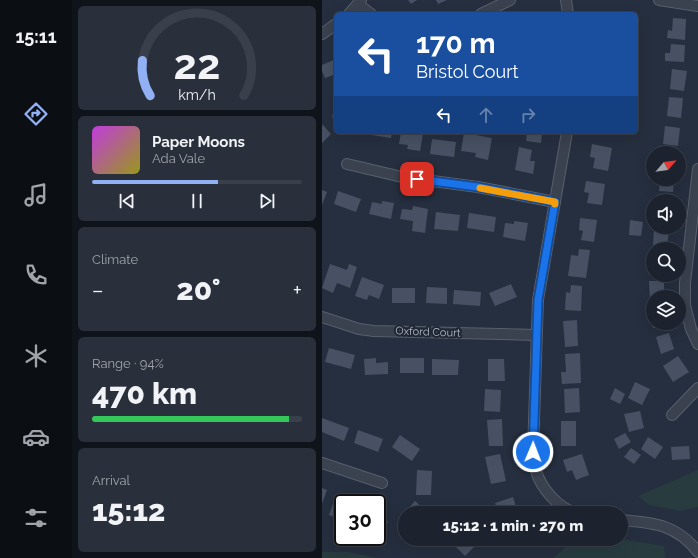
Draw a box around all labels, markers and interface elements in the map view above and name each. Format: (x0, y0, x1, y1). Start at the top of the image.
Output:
text: 15:11 (15, 26, 57, 47)
text: 170 m (416, 27, 496, 60)
icon: left (350, 28, 402, 80)
text: 22 (174, 40, 220, 89)
text: Bristol Court (416, 61, 519, 82)
text: km/h (178, 87, 216, 103)
icon: directions (22, 100, 50, 128)
icon: left (433, 104, 455, 126)
icon: ahead (475, 104, 497, 126)
icon: right (517, 104, 539, 126)
text: Paper Moons (152, 133, 245, 151)
north arrow (646, 146, 686, 186)
map controls (646, 146, 686, 330)
text: Ada Vale (152, 151, 205, 166)
pin (400, 162, 434, 196)
icon: arrive (406, 168, 428, 190)
icon: music (22, 181, 50, 209)
icon: previous (116, 190, 138, 212)
icon: pause (186, 190, 208, 212)
icon: next (256, 190, 278, 212)
button: sound (646, 194, 686, 234)
button: search (646, 242, 686, 282)
text: Climate (92, 252, 138, 267)
icon: phone (22, 261, 50, 289)
text: 20° (176, 272, 220, 307)
text: − (92, 277, 104, 303)
text: + (293, 277, 302, 303)
button: layers (646, 290, 686, 330)
street label: Oxford Court (395, 324, 461, 340)
icon: climate (22, 342, 50, 370)
text: Range · 94% (92, 356, 164, 371)
text: 470 km (92, 376, 197, 411)
icon: car (22, 423, 50, 451)
position arrow (512, 431, 554, 473)
text: Arrival (92, 473, 130, 488)
text: 15:12 (92, 493, 165, 528)
speed limit sign: 30 (334, 494, 386, 546)
icon: filters (22, 504, 50, 532)
text: 15:12 · 1 min · 270 m (443, 517, 583, 535)

